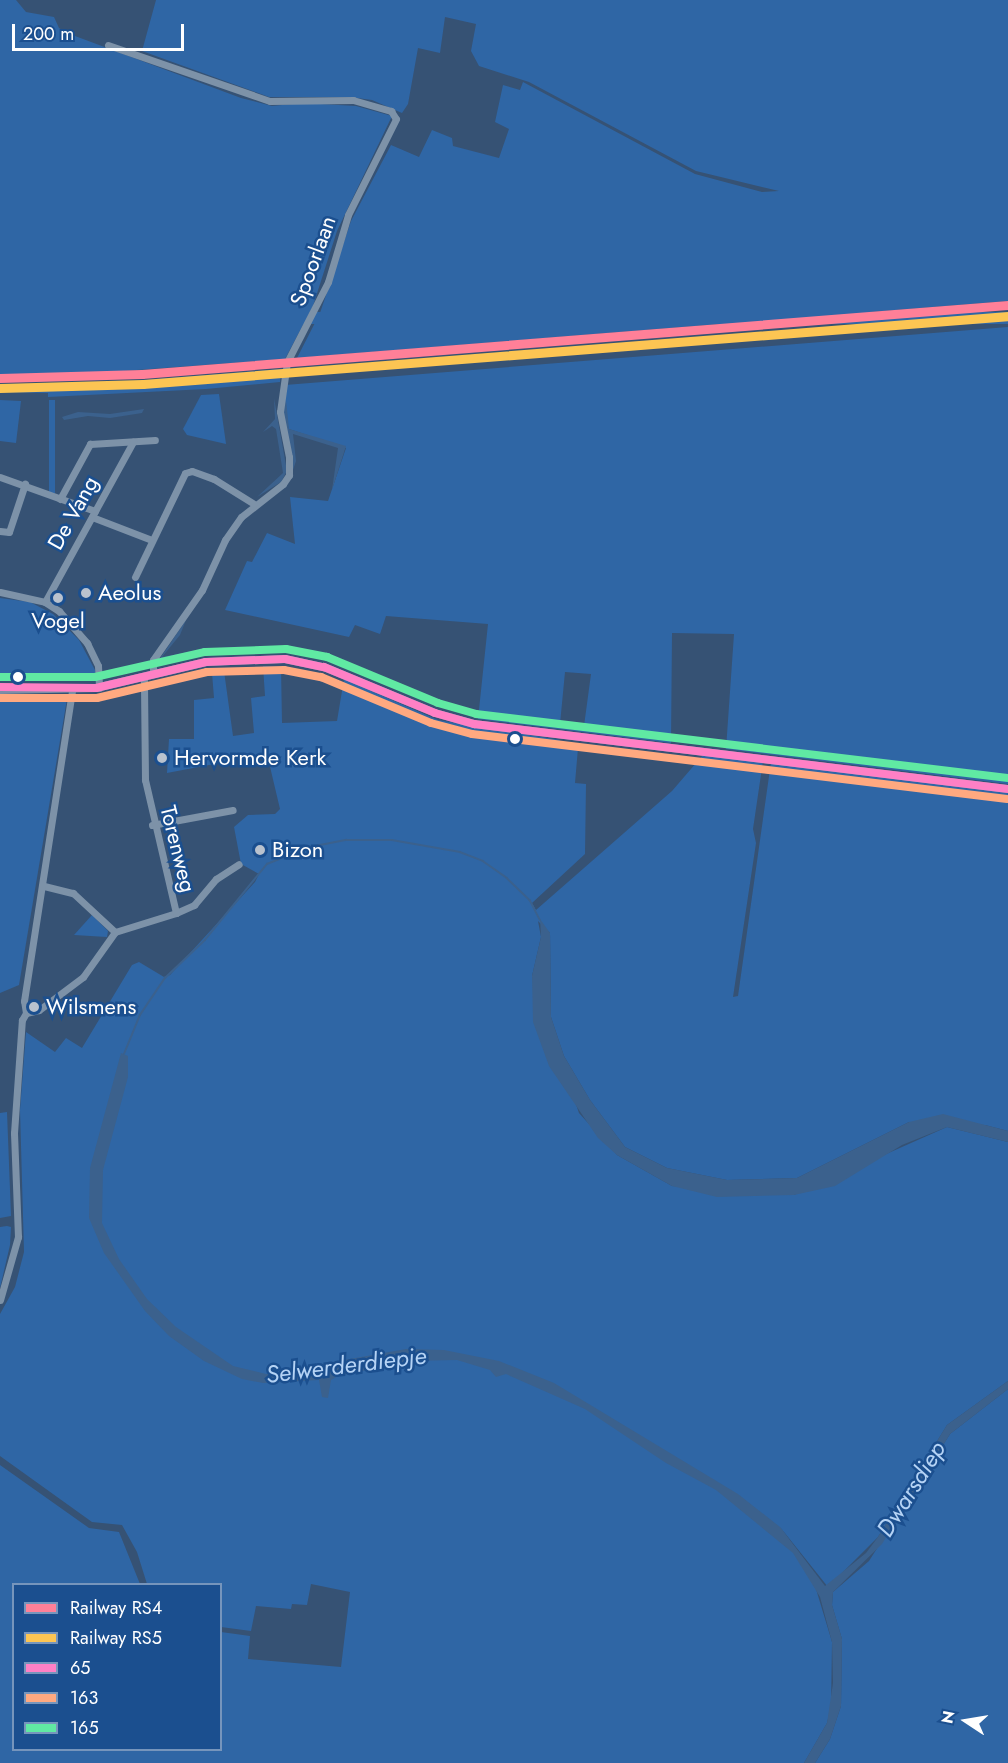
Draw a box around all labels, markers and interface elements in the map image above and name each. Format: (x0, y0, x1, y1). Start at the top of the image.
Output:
scale bar (15, 12, 188, 50)
text: 200 m (23, 21, 74, 47)
street label: Spoorlaan (285, 212, 341, 310)
street label: De Vang (42, 472, 104, 554)
place label: Aeolus (98, 580, 161, 606)
marker: Aeolus (79, 586, 93, 600)
marker: Vogel (51, 591, 65, 605)
place label: Vogel (31, 608, 85, 634)
unlabelled marker (12, 671, 24, 683)
unlabelled marker (509, 733, 521, 745)
place label: Hervormde Kerk (174, 745, 326, 771)
marker: Hervormde Kerk (155, 751, 169, 765)
street label: Torenweg (154, 803, 202, 895)
place label: Bizon (272, 837, 323, 863)
marker: Bizon (253, 843, 267, 857)
place label: Wilsmens (46, 994, 136, 1020)
marker: Wilsmens (27, 1000, 41, 1014)
water label: Selwerderdiepje (264, 1341, 428, 1389)
water label: Dwarsdiep (870, 1436, 952, 1542)
legend (12, 1583, 222, 1751)
text: Railway RS4 (70, 1595, 162, 1621)
text: Railway RS5 (70, 1625, 162, 1651)
text: 65 (70, 1655, 91, 1681)
text: 163 (70, 1685, 98, 1711)
north arrow (936, 1691, 996, 1751)
text: N (935, 1709, 960, 1726)
text: 165 (70, 1715, 99, 1741)

